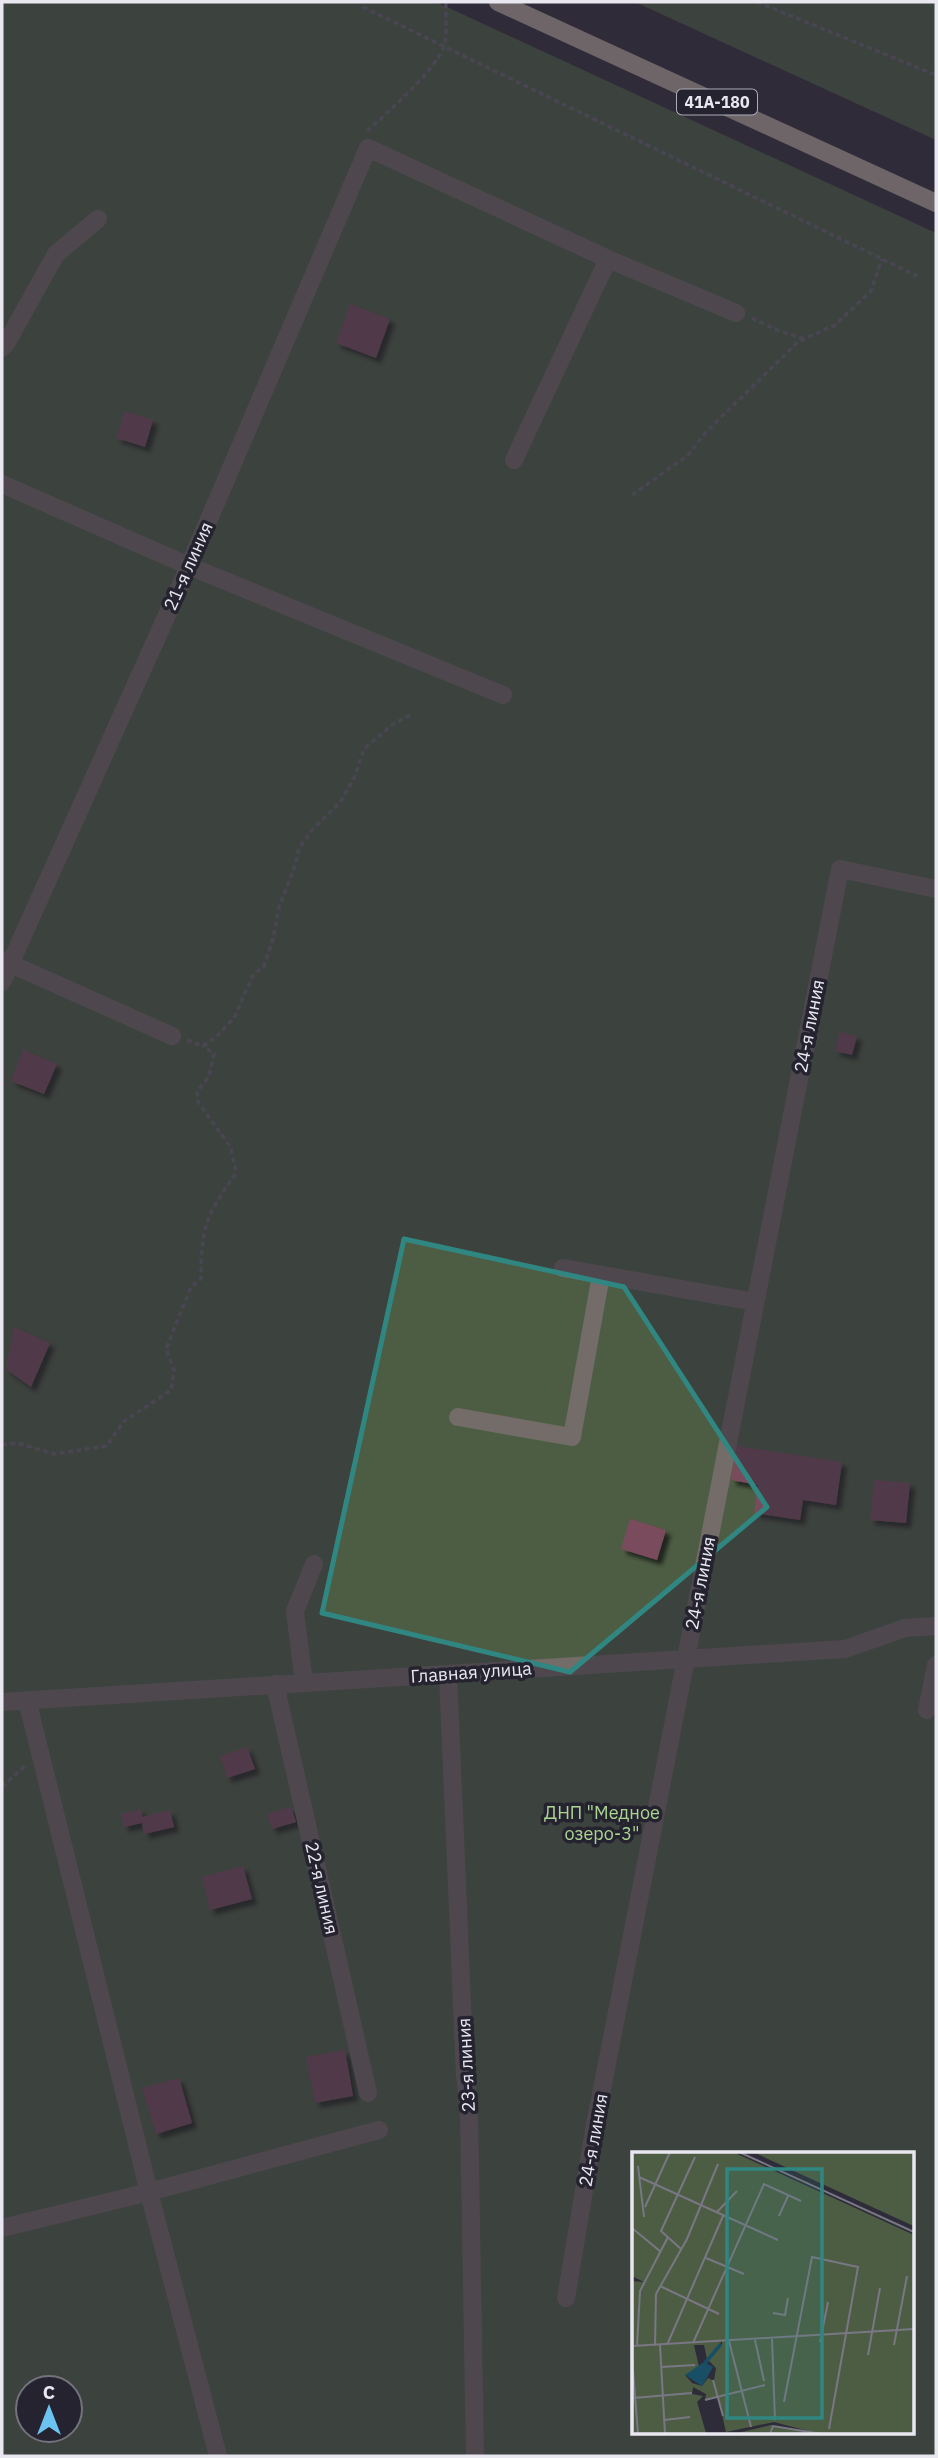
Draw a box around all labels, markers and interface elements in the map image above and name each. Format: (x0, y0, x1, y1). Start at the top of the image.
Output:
road number: 41А-180 (677, 90, 757, 114)
street label: 21-я линия (158, 518, 218, 614)
street label: 24-я линия (789, 978, 829, 1074)
street label: 24-я линия (680, 1535, 720, 1631)
street label: Главная улица (410, 1656, 533, 1688)
park label: ДНП "Медное озеро-3" (544, 1801, 660, 1845)
street label: 22-я линия (300, 1840, 344, 1936)
street label: 23-я линия (452, 2017, 480, 2113)
street label: 24-я линия (573, 2092, 613, 2188)
inset map (632, 2152, 914, 2434)
north arrow (14, 2374, 84, 2444)
text: С (43, 2380, 55, 2404)

